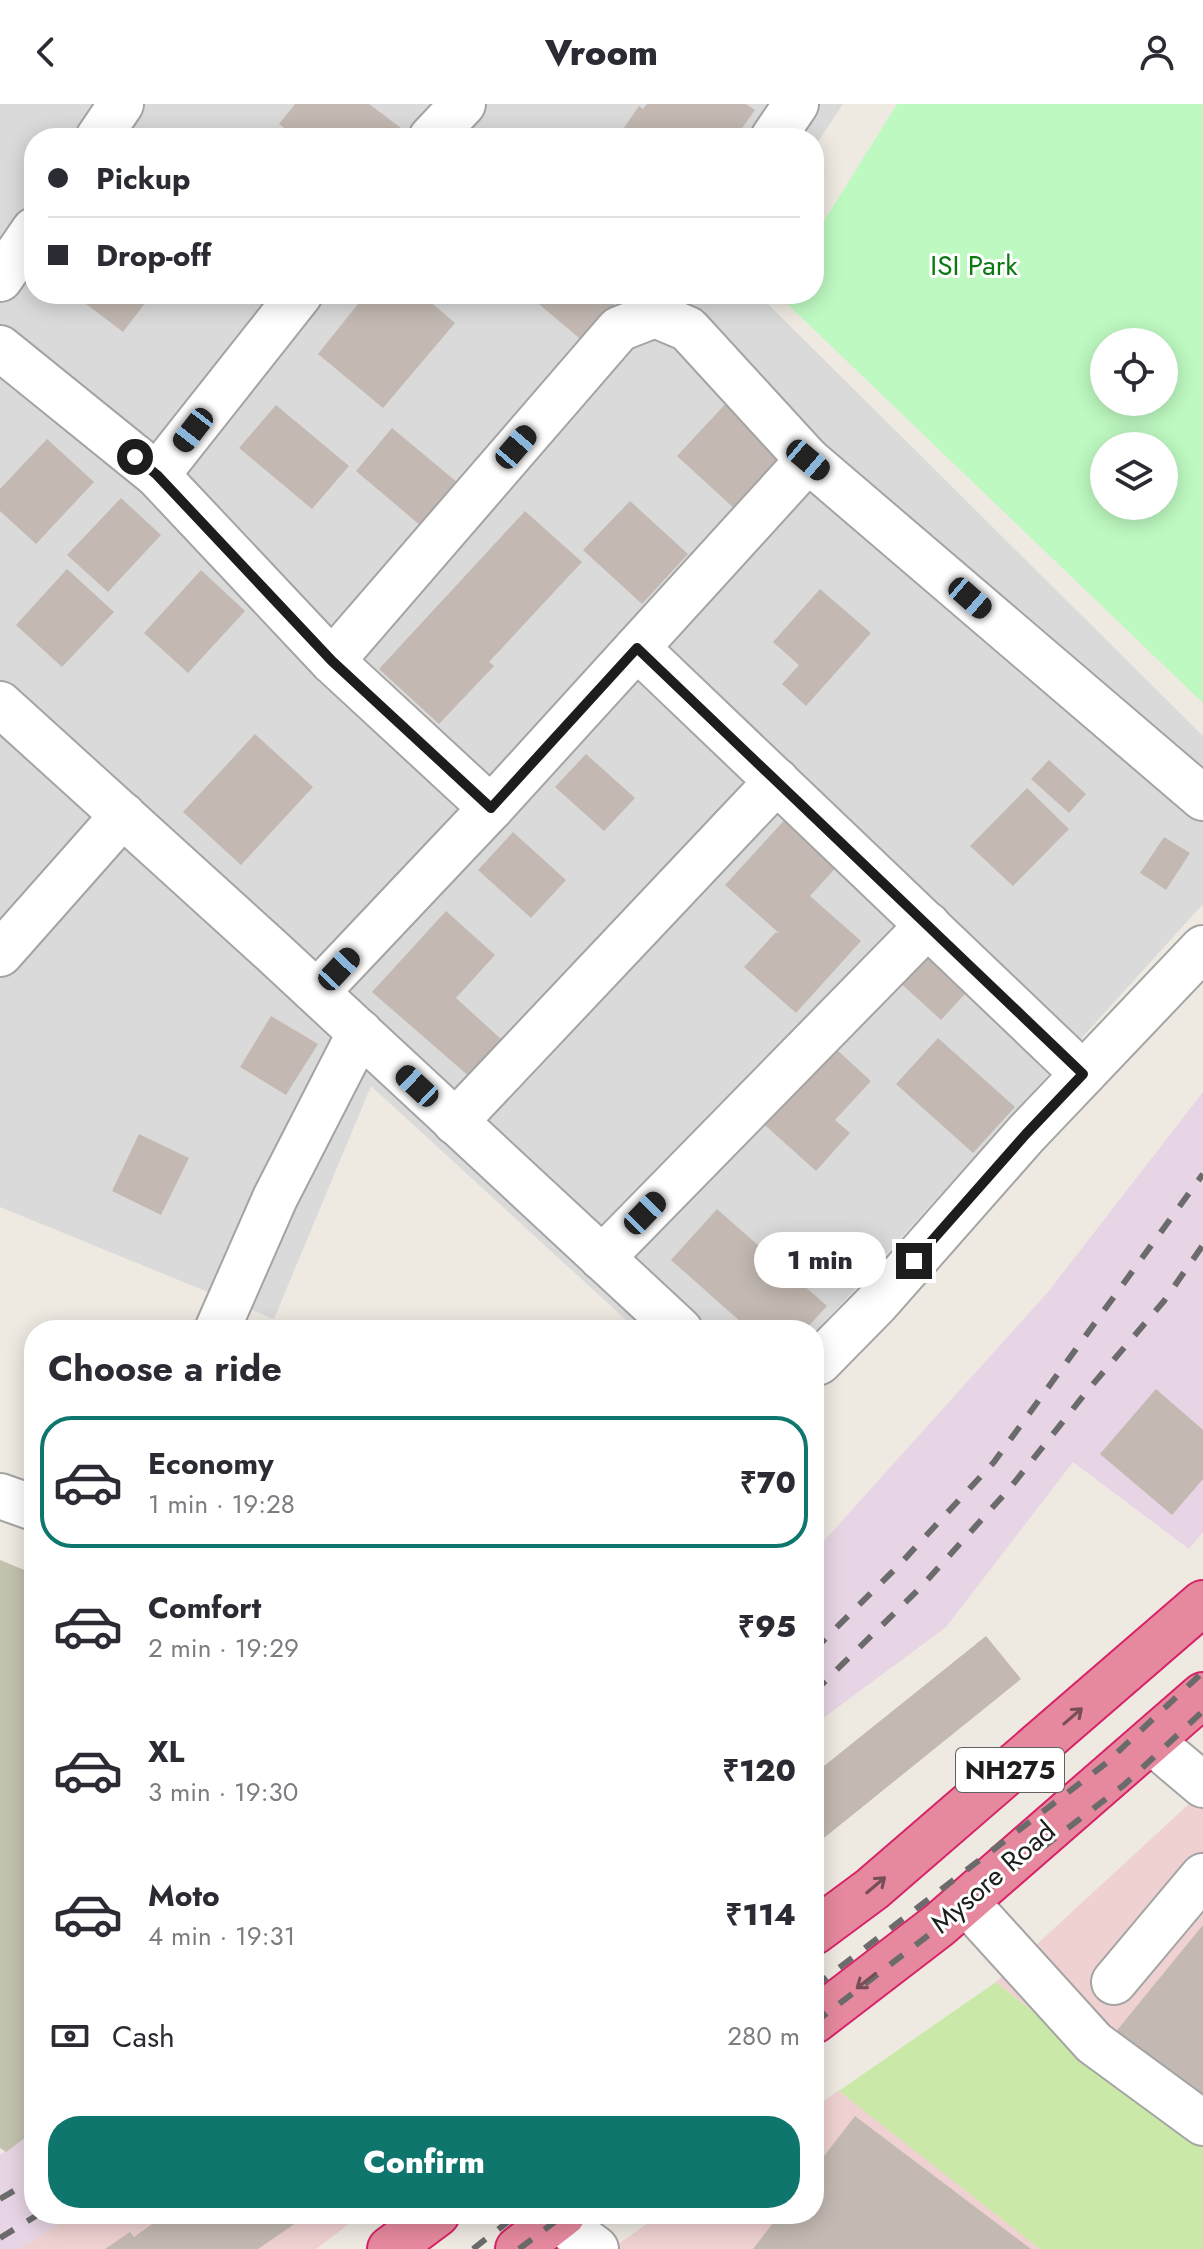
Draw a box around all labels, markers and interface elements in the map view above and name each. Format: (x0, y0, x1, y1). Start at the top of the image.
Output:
text: Vroom (545, 26, 658, 78)
icon: back (24, 30, 68, 74)
icon: person (1135, 30, 1179, 74)
text: Pickup (96, 157, 191, 200)
text: Drop-off (96, 234, 211, 277)
park label: ISI Park (930, 245, 1018, 286)
map controls (1090, 328, 1178, 520)
button: locate (1090, 328, 1178, 416)
car (169, 404, 217, 456)
car (491, 421, 541, 473)
button: layers (1090, 432, 1178, 520)
car (782, 435, 834, 485)
route start (117, 439, 153, 475)
car (944, 573, 996, 623)
car (314, 943, 364, 995)
car (391, 1061, 443, 1111)
car (620, 1187, 670, 1239)
callout: 1 min (754, 1233, 886, 1289)
text: 1 min (787, 1241, 853, 1279)
route end (896, 1243, 932, 1279)
text: Choose a ride (48, 1342, 282, 1394)
text: Economy (148, 1442, 274, 1485)
icon: car (52, 1446, 124, 1518)
text: ₹70 (740, 1461, 796, 1504)
text: 1 min · 19:28 (148, 1485, 295, 1523)
text: Comfort (148, 1586, 261, 1629)
icon: car (52, 1590, 124, 1662)
text: ₹95 (738, 1605, 796, 1648)
text: 2 min · 19:29 (148, 1629, 299, 1667)
one-way arrow (1063, 1707, 1083, 1725)
text: XL (148, 1730, 184, 1773)
icon: car (52, 1734, 124, 1806)
road number: NH275 (956, 1748, 1064, 1792)
text: ₹120 (722, 1749, 796, 1792)
text: 3 min · 19:30 (148, 1773, 298, 1811)
street label: Mysore Road (921, 1811, 1065, 1943)
text: Moto (148, 1874, 220, 1917)
one-way arrow (865, 1876, 886, 1894)
icon: car (52, 1878, 124, 1950)
text: ₹114 (725, 1893, 796, 1936)
text: 4 min · 19:31 (148, 1917, 295, 1955)
one-way arrow (856, 1973, 877, 1990)
icon: cash (48, 2014, 92, 2058)
text: Cash (112, 2015, 175, 2058)
text: 280 m (727, 2017, 800, 2055)
button: Confirm (48, 2116, 800, 2208)

